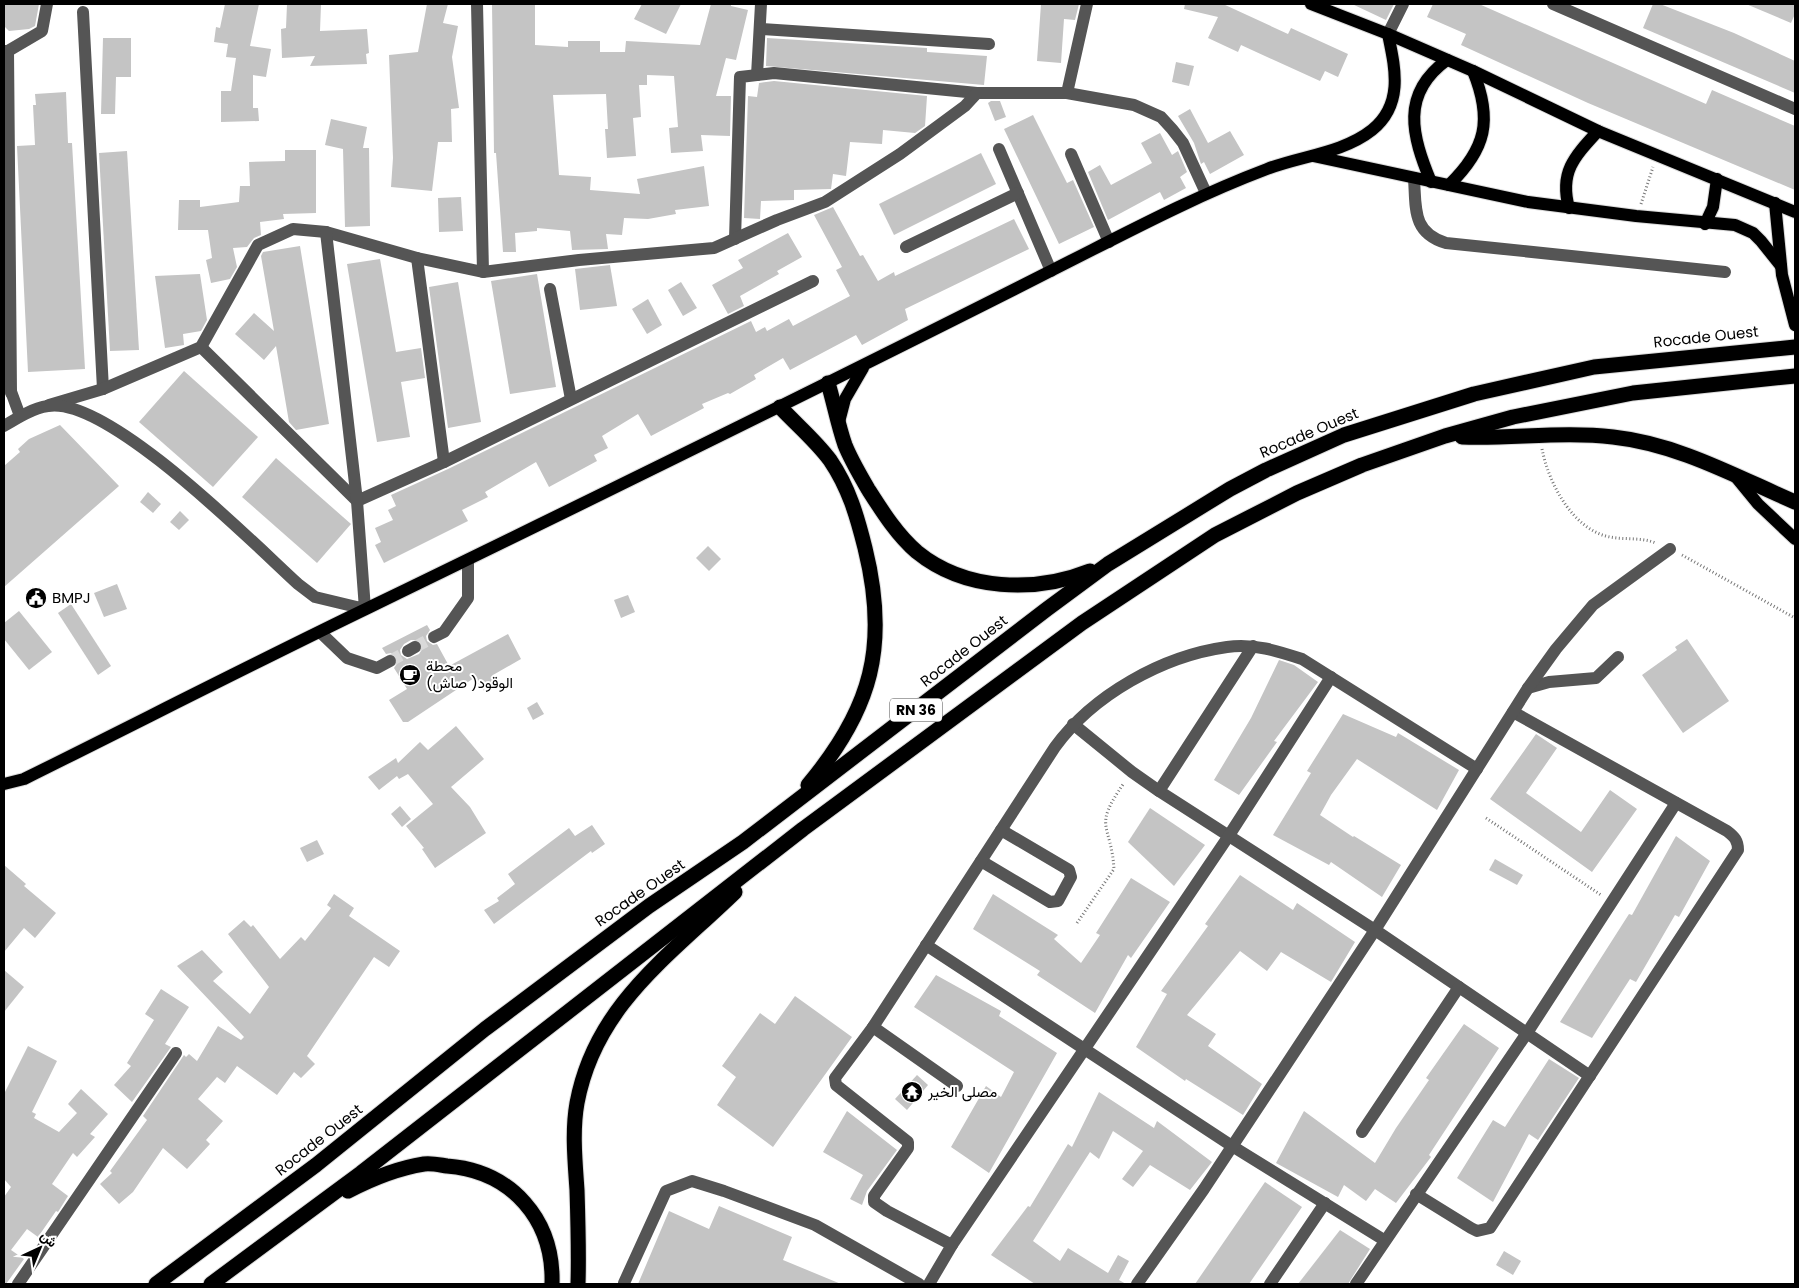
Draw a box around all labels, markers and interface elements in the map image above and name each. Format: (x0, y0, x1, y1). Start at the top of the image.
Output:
street label: Rocade Ouest (1652, 321, 1759, 352)
street label: Rocade Ouest (1256, 402, 1361, 463)
public building icon: BMPJ (24, 586, 48, 610)
place label: BMPJ (52, 587, 91, 608)
street label: Rocade Ouest (916, 610, 1012, 691)
place label: محطة الوقود( صاش) (426, 655, 513, 693)
cafe icon: محطة الوقود( صاش) (398, 663, 422, 687)
road number: RN 36 (890, 698, 942, 722)
street label: Rocade Ouest (591, 854, 689, 931)
temple icon: مصلى الخير (900, 1080, 924, 1104)
place label: مصلى الخير (927, 1081, 997, 1102)
street label: Rocade Ouest (271, 1099, 367, 1180)
north arrow (15, 1223, 65, 1273)
text: ش (36, 1226, 62, 1252)

